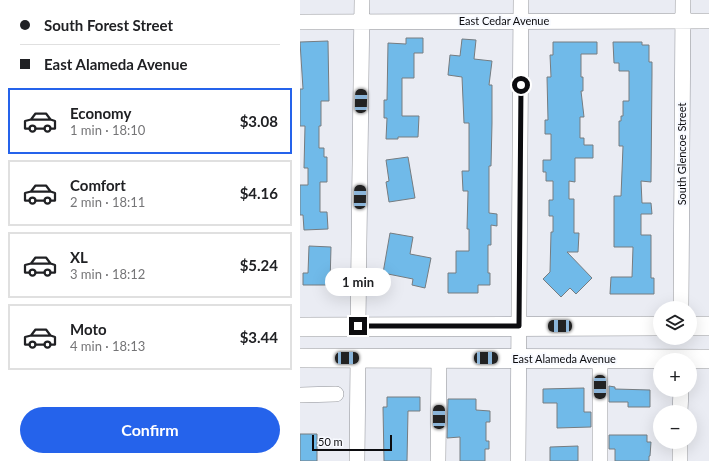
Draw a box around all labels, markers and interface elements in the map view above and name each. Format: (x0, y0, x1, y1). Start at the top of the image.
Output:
street label: East Cedar Avenue (459, 14, 549, 27)
text: South Forest Street (44, 16, 173, 34)
text: East Alameda Avenue (44, 55, 188, 73)
route start (512, 76, 530, 94)
car (355, 89, 367, 113)
icon: car (22, 103, 58, 139)
street label: South Glencoe Street (675, 103, 688, 205)
text: Economy (70, 104, 131, 122)
text: $3.08 (240, 112, 278, 130)
text: 1 min · 18:10 (70, 122, 145, 138)
icon: car (22, 175, 58, 211)
text: Comfort (70, 176, 126, 194)
text: $4.16 (240, 184, 278, 202)
car (354, 185, 366, 209)
text: 2 min · 18:11 (70, 194, 145, 210)
icon: car (22, 247, 58, 283)
text: XL (70, 248, 88, 266)
text: $5.24 (240, 256, 278, 274)
text: 3 min · 18:12 (70, 266, 145, 282)
callout: 1 min (325, 268, 391, 296)
text: 1 min (342, 274, 374, 290)
map controls (653, 301, 697, 449)
button: layers (653, 301, 697, 345)
route end (349, 317, 367, 335)
icon: car (22, 319, 58, 355)
text: Moto (70, 320, 107, 338)
car (548, 320, 572, 332)
text: $3.44 (240, 328, 278, 346)
text: 4 min · 18:13 (70, 338, 145, 354)
car (335, 352, 359, 364)
car (474, 352, 498, 364)
street label: East Alameda Avenue (512, 352, 616, 365)
button: + (653, 353, 697, 397)
car (594, 375, 606, 399)
car (433, 405, 445, 429)
button: − (653, 405, 697, 449)
button: Confirm (20, 407, 280, 453)
scale bar (312, 433, 392, 452)
text: 50 m (318, 435, 343, 448)

